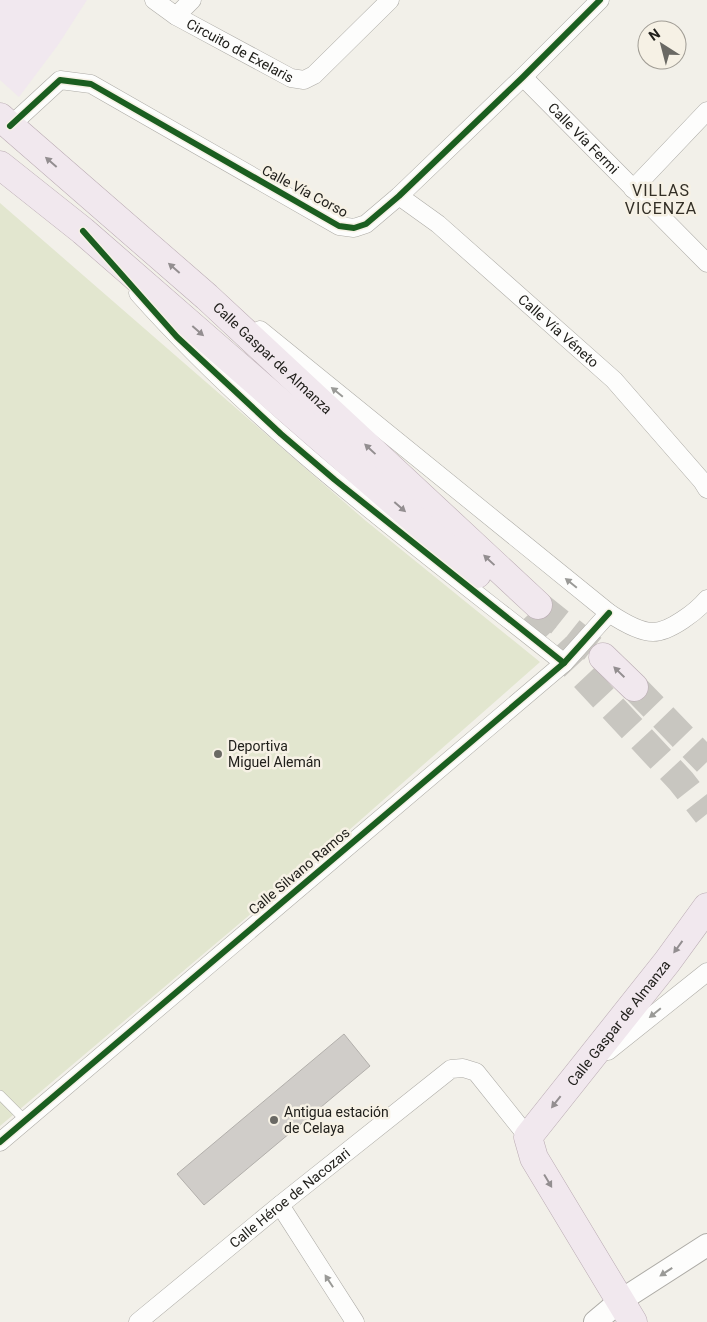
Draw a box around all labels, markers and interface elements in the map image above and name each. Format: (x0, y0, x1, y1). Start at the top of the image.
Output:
street label: Circuito de Exelaris (184, 15, 296, 86)
north arrow (637, 20, 687, 70)
text: N (646, 25, 663, 44)
street label: Calle Vía Fermi (545, 99, 622, 177)
one-way arrow (45, 156, 58, 167)
street label: Calle Vía Corso (259, 162, 351, 220)
district label: VILLAS VICENZA (625, 181, 697, 218)
one-way arrow (168, 262, 180, 274)
street label: Calle Vía Véneto (515, 291, 602, 370)
street label: Calle Gaspar de Almanza (210, 299, 335, 417)
one-way arrow (192, 325, 204, 336)
one-way arrow (330, 386, 343, 397)
one-way arrow (365, 443, 377, 455)
one-way arrow (393, 501, 406, 512)
one-way arrow (484, 554, 496, 566)
one-way arrow (565, 577, 578, 588)
one-way arrow (613, 666, 625, 678)
place label: Deportiva Miguel Alemán (228, 738, 321, 770)
marker: Deportiva Miguel Alemán (212, 748, 224, 760)
street label: Calle Silvano Ramos (245, 824, 353, 918)
one-way arrow (673, 940, 683, 953)
street label: Calle Gaspar de Almanza (564, 957, 673, 1089)
one-way arrow (649, 1007, 662, 1018)
one-way arrow (551, 1095, 562, 1108)
place label: Antigua estación de Celaya (284, 1104, 389, 1136)
marker: Antigua estación de Celaya (268, 1114, 280, 1126)
street label: Calle Héroe de Nacozari (226, 1145, 353, 1251)
one-way arrow (543, 1175, 552, 1188)
one-way arrow (659, 1267, 673, 1276)
one-way arrow (324, 1274, 333, 1288)

